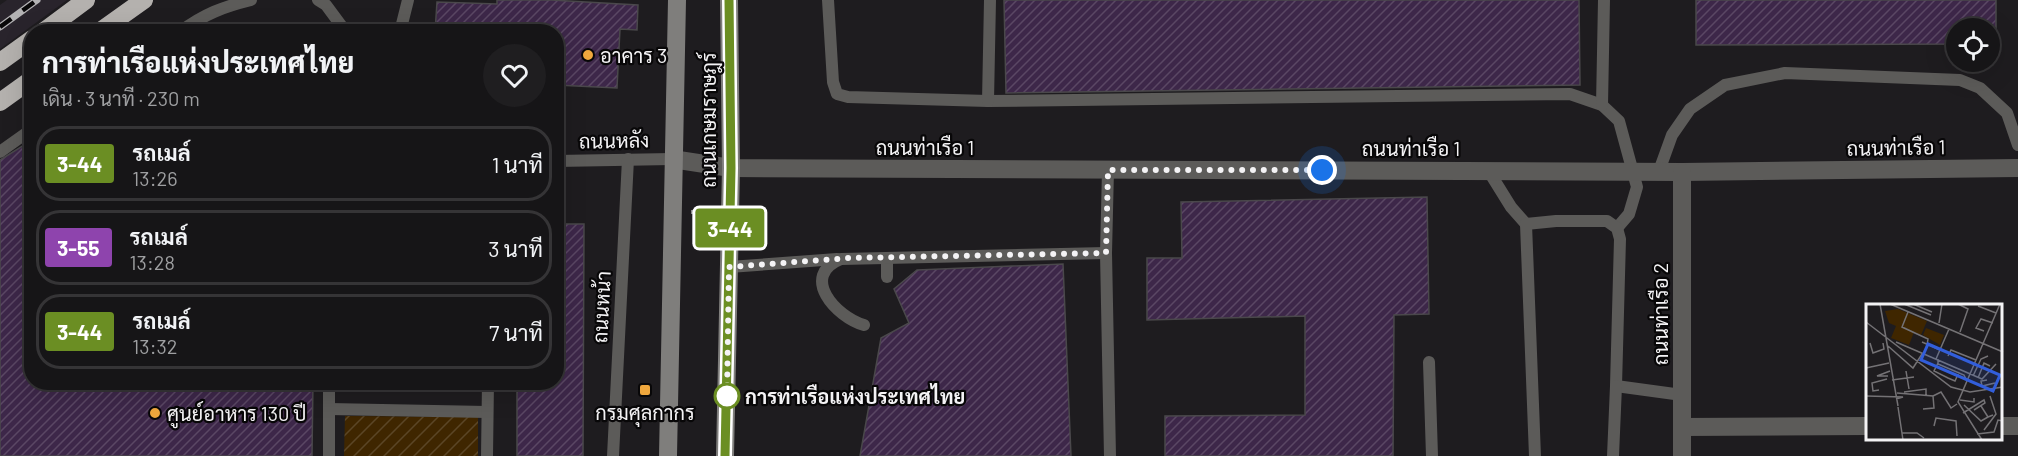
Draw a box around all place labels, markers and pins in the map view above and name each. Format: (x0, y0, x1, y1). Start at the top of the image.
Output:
place label: อาคาร 3 (600, 43, 667, 67)
marker: อาคาร 3 (581, 48, 595, 62)
marker: กรมศุลกากร (638, 383, 652, 397)
marker: การท่าเรือแห่งประเทศไทย (714, 383, 740, 409)
place label: การท่าเรือแห่งประเทศไทย (745, 383, 965, 408)
place label: ศูนย์อาหาร 130 ปี (167, 400, 306, 429)
place label: กรมศุลกากร (595, 400, 695, 427)
marker: ศูนย์อาหาร 130 ปี (148, 406, 162, 420)

